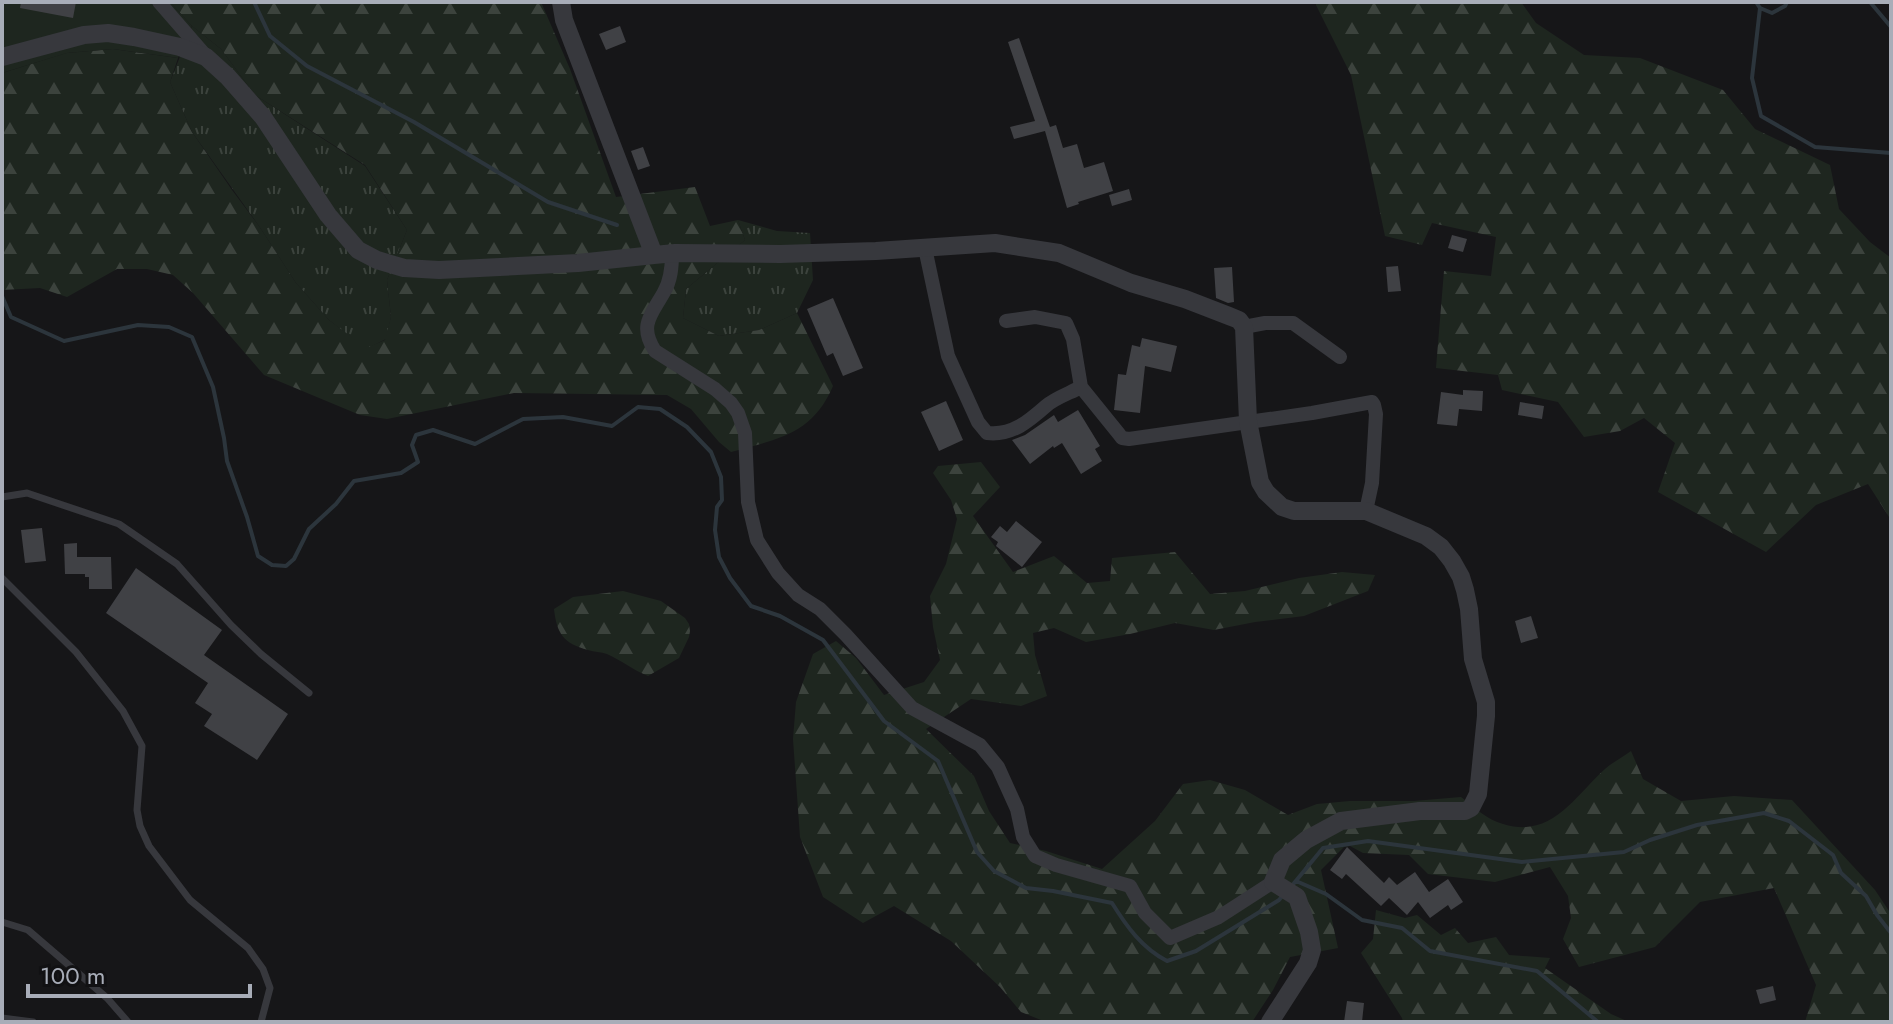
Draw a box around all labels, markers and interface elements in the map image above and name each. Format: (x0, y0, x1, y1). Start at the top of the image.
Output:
scale bar (28, 948, 250, 998)
text: 100 m (40, 958, 106, 993)

